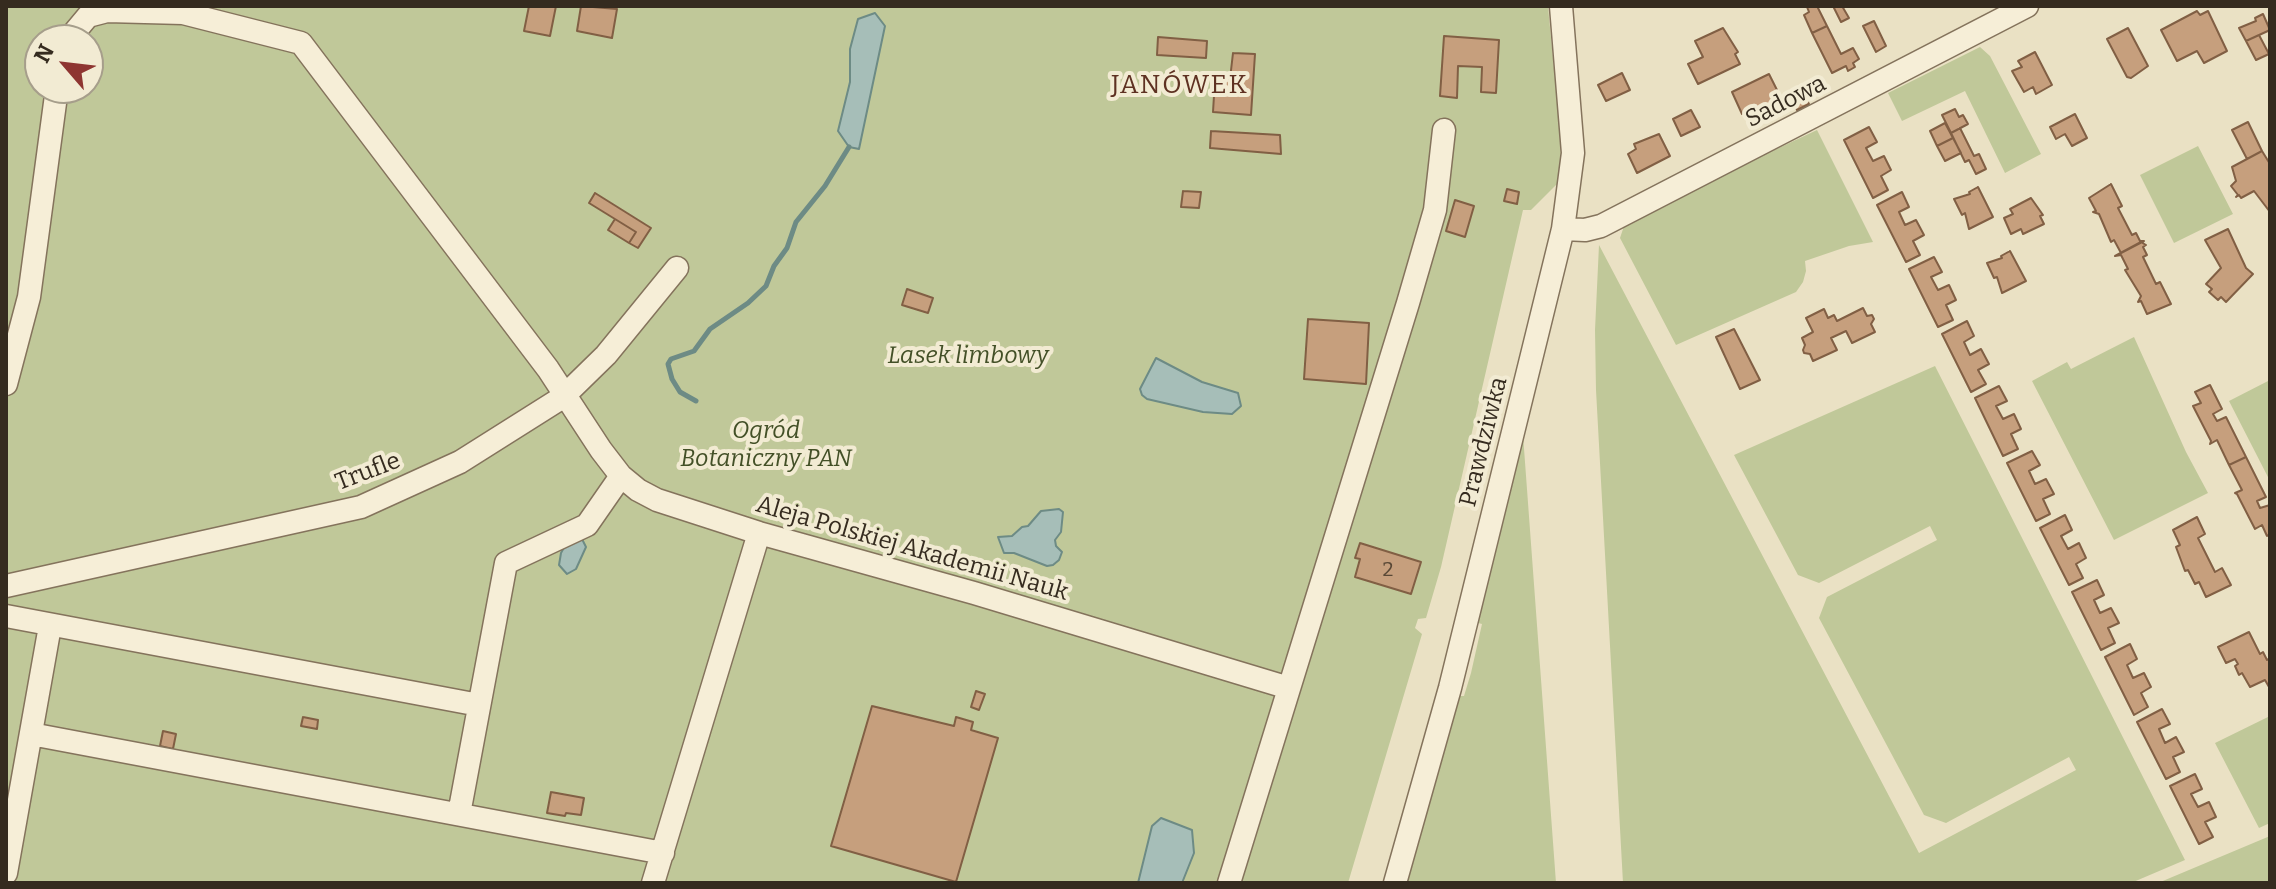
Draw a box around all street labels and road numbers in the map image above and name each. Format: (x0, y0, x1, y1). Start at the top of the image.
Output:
street label: Sadowa (1741, 70, 1831, 134)
street label: Prawdziwka (1454, 374, 1514, 510)
street label: Trufle (331, 446, 405, 498)
street label: Aleja Polskiej Akademii Nauk (753, 491, 1071, 607)

